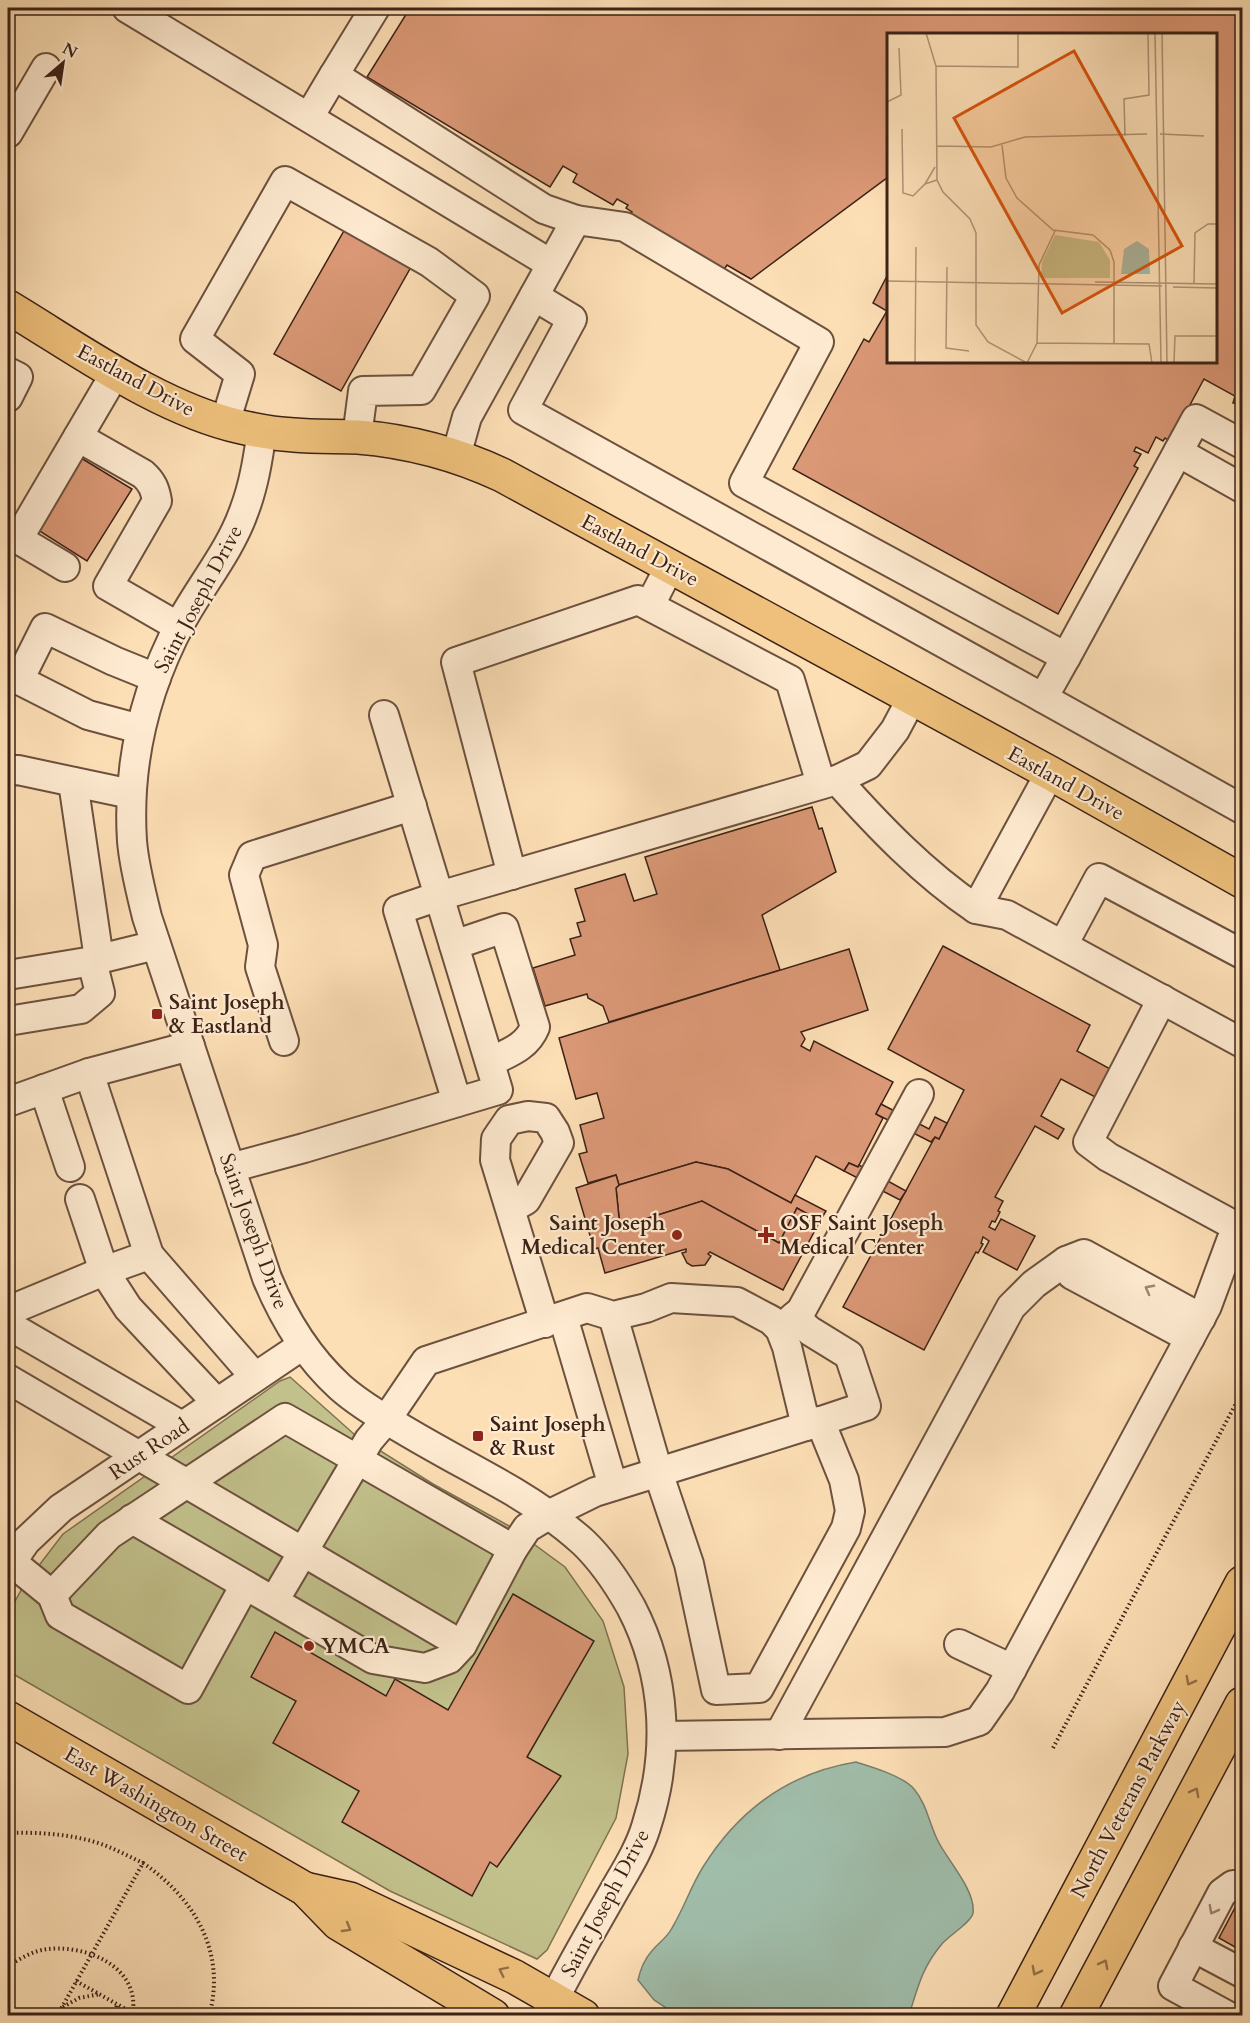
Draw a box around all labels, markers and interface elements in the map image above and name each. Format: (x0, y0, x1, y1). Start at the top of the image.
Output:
north arrow (33, 33, 93, 93)
inset map (887, 33, 1217, 363)
text: N (58, 38, 81, 64)
street label: Eastland Drive (72, 337, 200, 424)
street label: Eastland Drive (576, 507, 704, 594)
street label: Saint Joseph Drive (147, 520, 250, 678)
street label: Eastland Drive (1002, 739, 1129, 828)
place label: Saint Joseph & Eastland (169, 988, 285, 1041)
marker: Saint Joseph & Eastland (150, 1007, 164, 1021)
street label: Saint Joseph Drive (212, 1149, 295, 1313)
place label: Saint Joseph Medical Center (521, 1209, 666, 1262)
place label: OSF Saint Joseph Medical Center (780, 1209, 944, 1262)
marker: OSF Saint Joseph Medical Center (757, 1226, 775, 1244)
marker: Saint Joseph Medical Center (670, 1228, 684, 1242)
one-way arrow (1145, 1285, 1156, 1296)
place label: Saint Joseph & Rust (490, 1410, 606, 1463)
street label: Rust Road (103, 1412, 195, 1487)
marker: Saint Joseph & Rust (471, 1429, 485, 1443)
place label: YMCA (321, 1632, 390, 1661)
marker: YMCA (302, 1639, 316, 1653)
one-way arrow (1186, 1675, 1197, 1686)
street label: North Veterans Parkway (1064, 1695, 1193, 1903)
street label: East Washington Street (58, 1740, 253, 1869)
one-way arrow (1188, 1787, 1200, 1798)
street label: Saint Joseph Drive (554, 1824, 657, 1982)
one-way arrow (1209, 1904, 1220, 1914)
one-way arrow (341, 1921, 351, 1933)
one-way arrow (1096, 1959, 1108, 1970)
one-way arrow (1032, 1965, 1044, 1976)
one-way arrow (498, 1967, 509, 1979)

